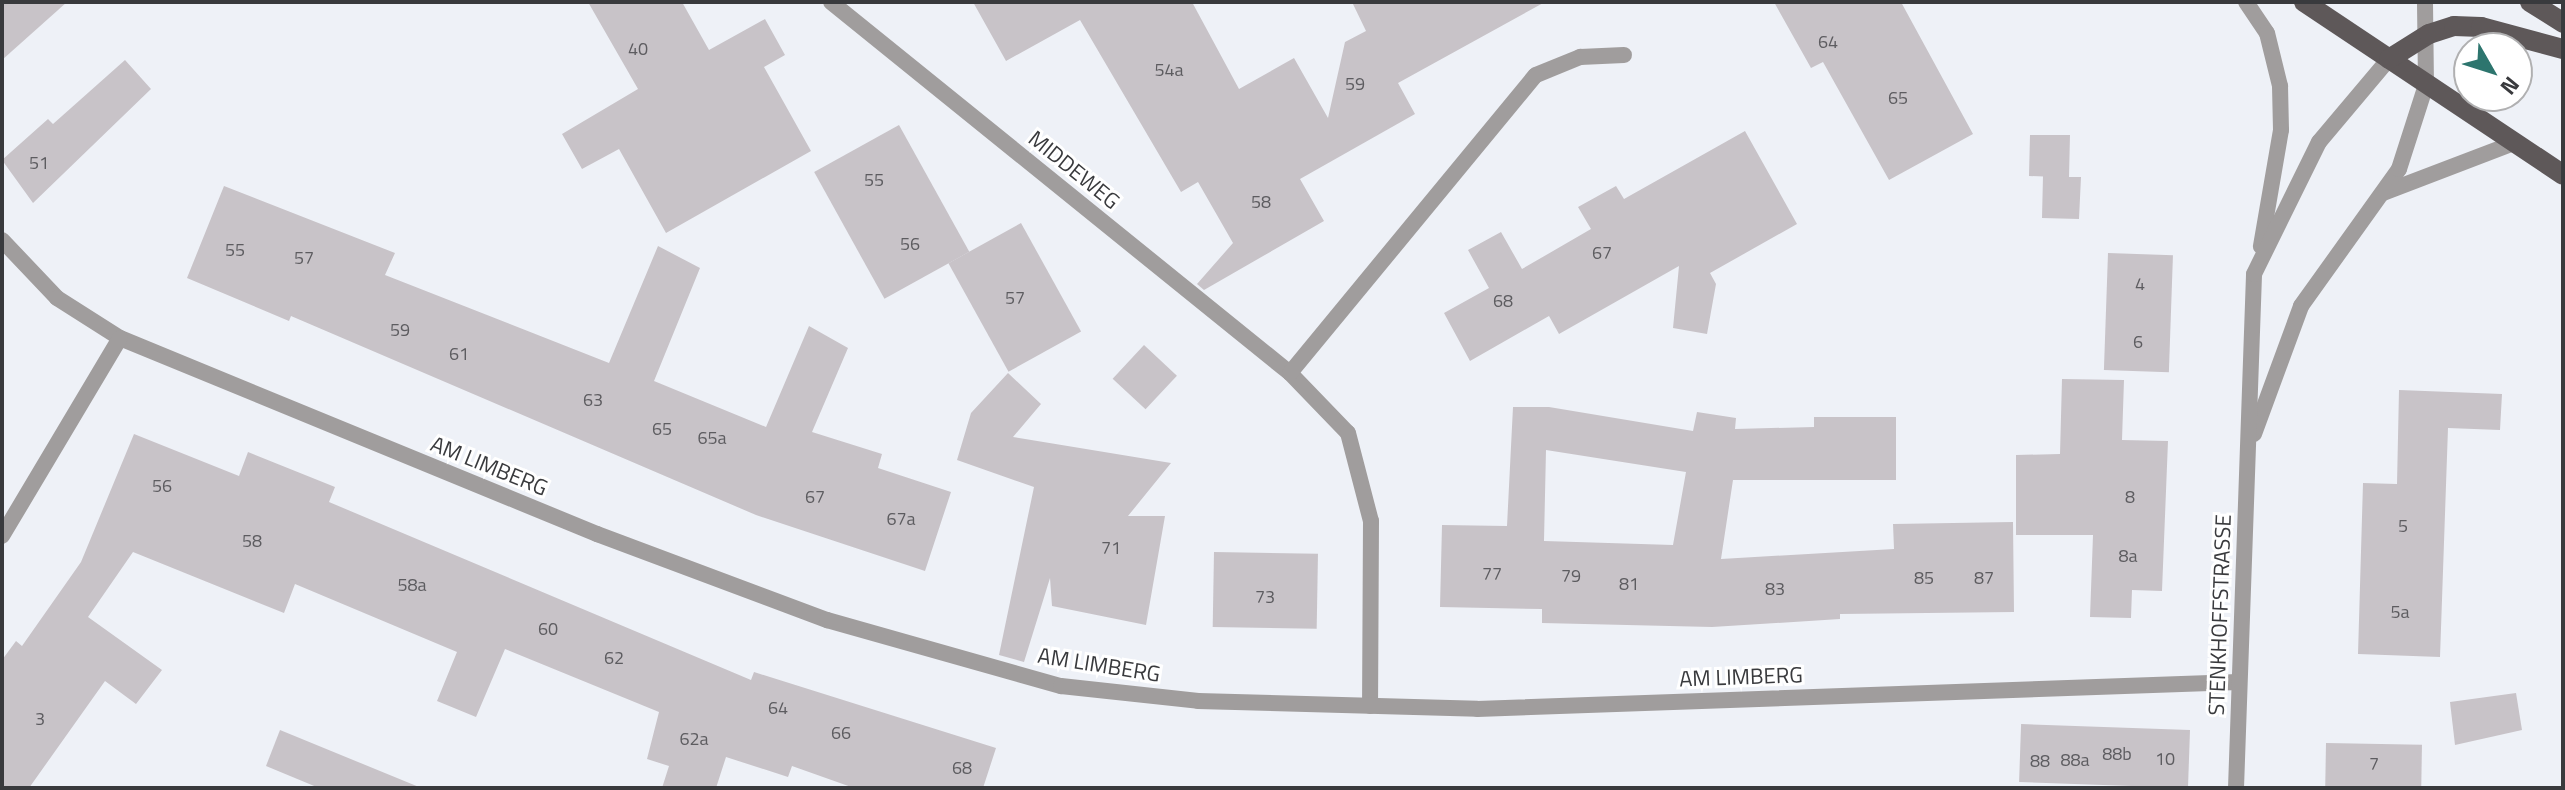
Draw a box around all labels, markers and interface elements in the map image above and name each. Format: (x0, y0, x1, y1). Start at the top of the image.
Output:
house number: 64 (1818, 31, 1838, 53)
north arrow (2453, 32, 2533, 112)
house number: 40 (628, 38, 648, 60)
house number: 54a (1154, 59, 1184, 81)
text: N (2492, 69, 2528, 102)
house number: 59 (1345, 73, 1365, 95)
house number: 65 (1888, 87, 1908, 109)
street label: MIDDEWEG (1023, 125, 1125, 215)
house number: 51 (29, 152, 49, 174)
house number: 55 (864, 169, 884, 191)
house number: 58 (1251, 191, 1271, 213)
house number: 56 (900, 233, 920, 255)
house number: 55 (225, 239, 245, 261)
house number: 67 (1592, 242, 1612, 264)
house number: 57 (294, 247, 314, 269)
house number: 4 (2135, 273, 2145, 295)
house number: 57 (1005, 287, 1025, 309)
house number: 68 (1493, 290, 1513, 312)
house number: 59 (390, 319, 410, 341)
house number: 6 (2133, 331, 2143, 353)
house number: 61 (449, 343, 469, 365)
house number: 63 (583, 389, 603, 411)
house number: 65 (652, 418, 672, 440)
house number: 65a (697, 427, 727, 449)
street label: AM LIMBERG (427, 431, 551, 501)
house number: 56 (152, 475, 172, 497)
house number: 67 (805, 486, 825, 508)
house number: 8 (2125, 486, 2135, 508)
house number: 67a (886, 508, 916, 530)
street label: STENKHOFFSTRASSE (2203, 514, 2237, 716)
house number: 5 (2398, 515, 2408, 537)
house number: 58 (242, 530, 262, 552)
house number: 71 (1101, 537, 1121, 559)
house number: 8a (2118, 545, 2138, 567)
house number: 77 (1482, 563, 1502, 585)
house number: 79 (1561, 565, 1581, 587)
house number: 85 (1914, 567, 1934, 589)
house number: 87 (1974, 567, 1994, 589)
house number: 81 (1619, 573, 1639, 595)
house number: 58a (397, 574, 427, 596)
house number: 83 (1765, 578, 1785, 600)
house number: 73 (1255, 586, 1275, 608)
house number: 5a (2390, 601, 2410, 623)
house number: 60 (538, 618, 558, 640)
street label: AM LIMBERG (1036, 642, 1162, 688)
house number: 62 (604, 647, 624, 669)
street label: AM LIMBERG (1679, 662, 1803, 692)
house number: 64 (768, 697, 788, 719)
house number: 3 (35, 708, 45, 730)
house number: 66 (831, 722, 851, 744)
house number: 62a (679, 728, 709, 750)
house number: 88b (2102, 743, 2132, 765)
house number: 10 (2155, 748, 2175, 770)
house number: 88a (2060, 749, 2090, 771)
house number: 88 (2030, 750, 2050, 772)
house number: 7 (2369, 753, 2379, 775)
house number: 68 (952, 757, 972, 779)

